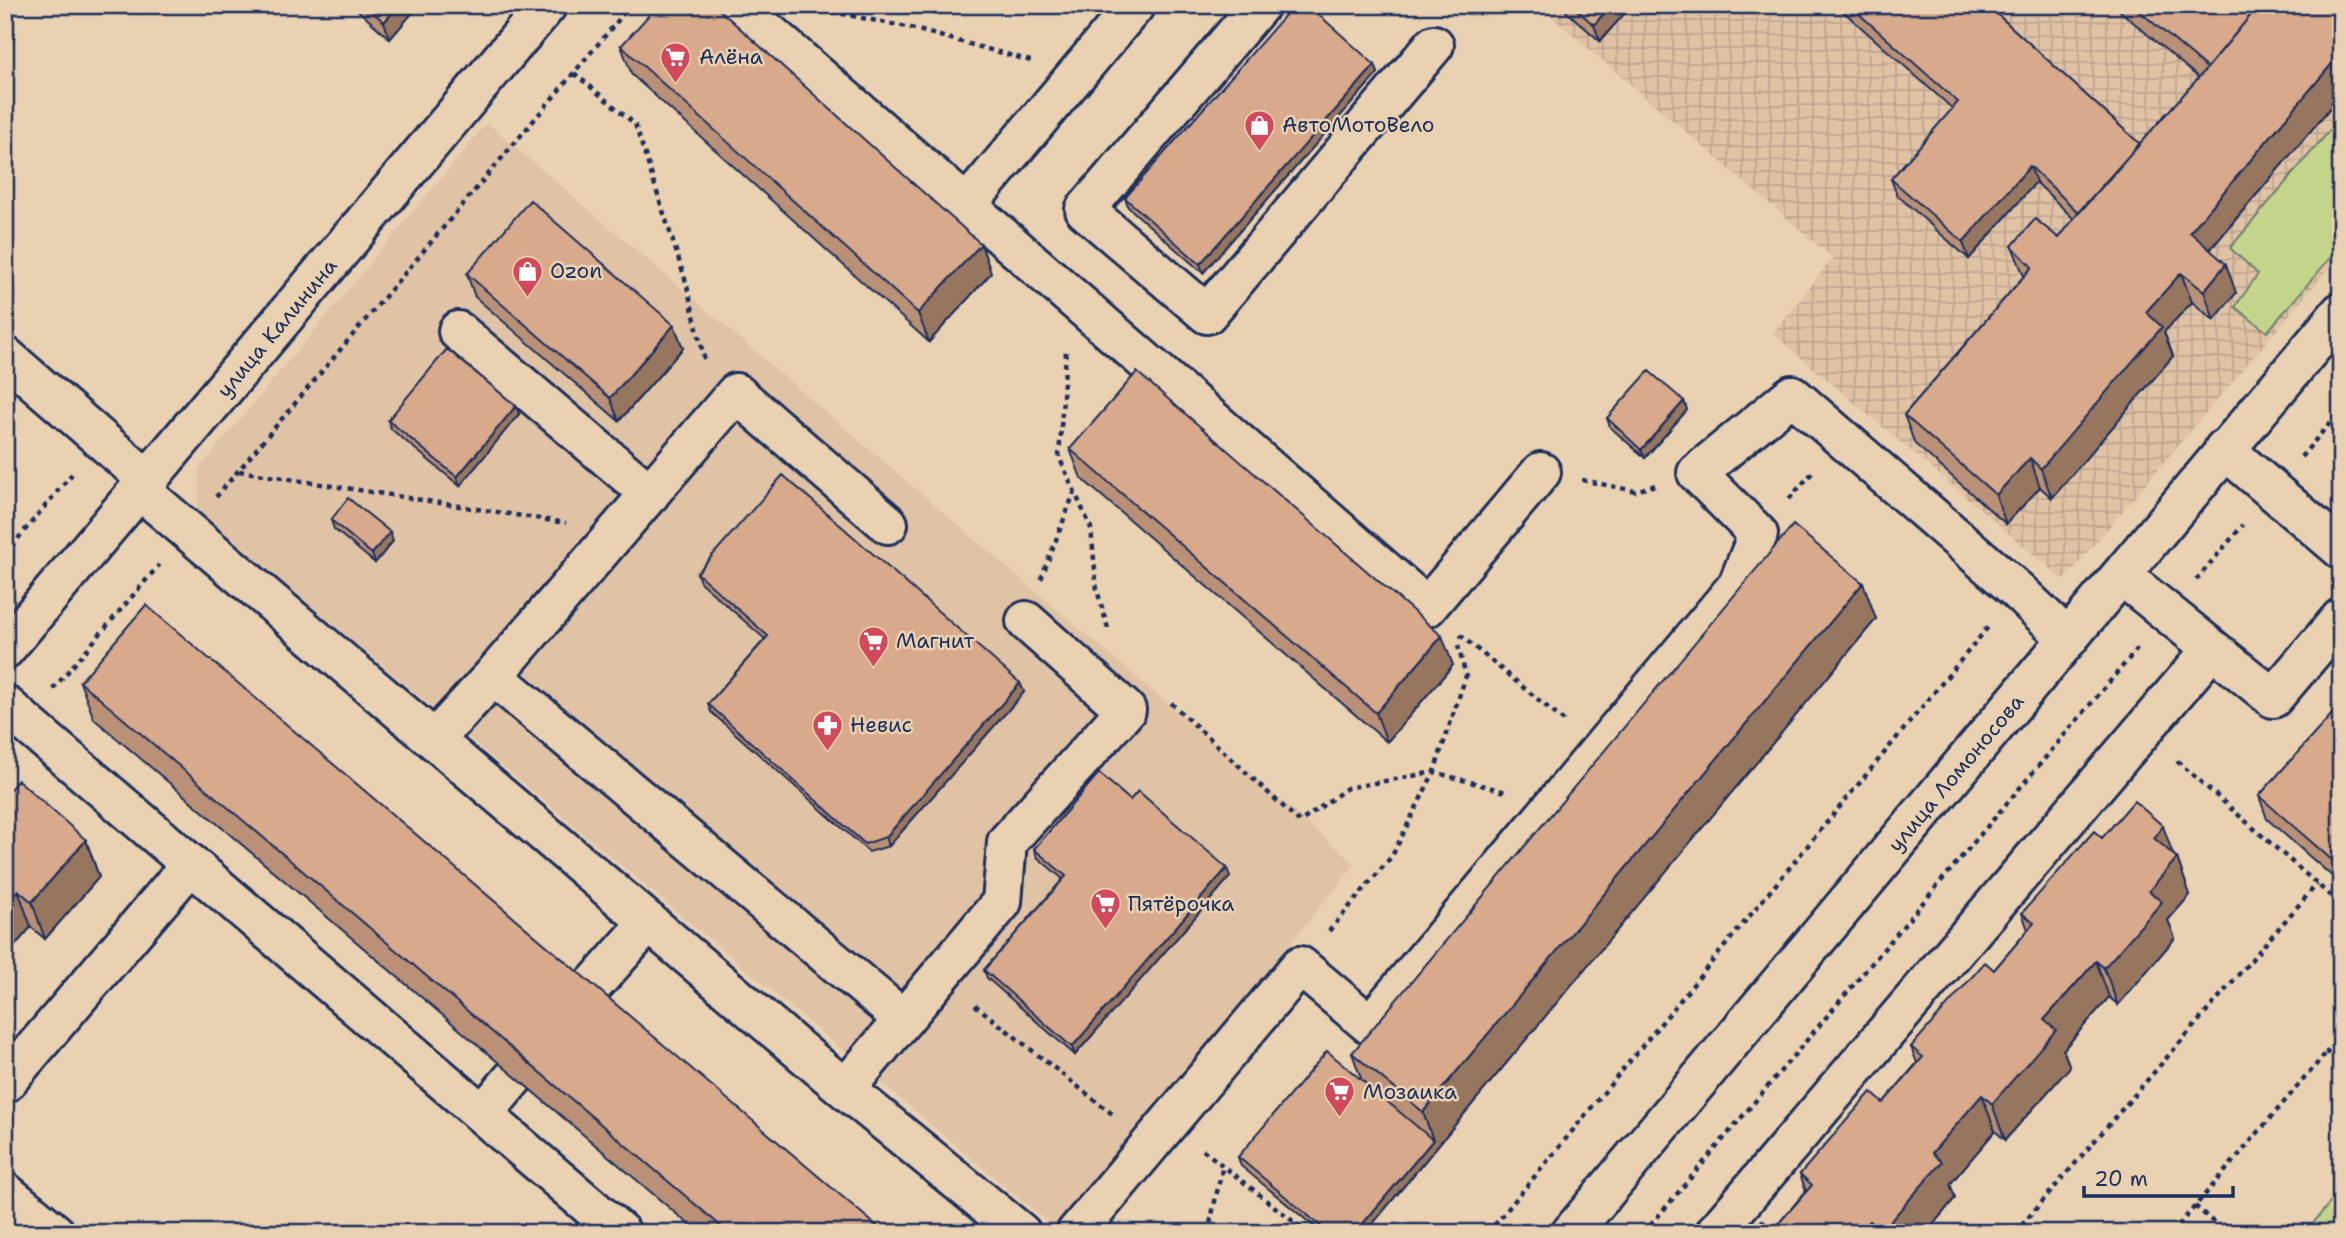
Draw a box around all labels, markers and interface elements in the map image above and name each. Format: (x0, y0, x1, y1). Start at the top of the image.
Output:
supermarket icon: Алёна (659, 40, 693, 84)
place label: Алёна (699, 43, 763, 71)
shop icon: АвтоМотоВело (1242, 108, 1276, 152)
place label: АвтоМотоВело (1282, 111, 1435, 139)
street label: улица Калинина (211, 253, 343, 403)
shop icon: Ozon (510, 254, 544, 298)
place label: Ozon (550, 257, 602, 285)
supermarket icon: Магнит (856, 624, 890, 668)
place label: Магнит (896, 627, 975, 655)
street label: улица Ломоносова (1882, 688, 2030, 858)
pharmacy icon: Невис (810, 708, 844, 752)
place label: Невис (850, 711, 912, 739)
supermarket icon: Пятёрочка (1088, 887, 1122, 931)
place label: Пятёрочка (1128, 890, 1234, 918)
supermarket icon: Мозаика (1323, 1075, 1357, 1119)
place label: Мозаика (1363, 1078, 1457, 1106)
scale bar (2084, 1154, 2232, 1198)
text: 20 m (2094, 1165, 2148, 1193)

